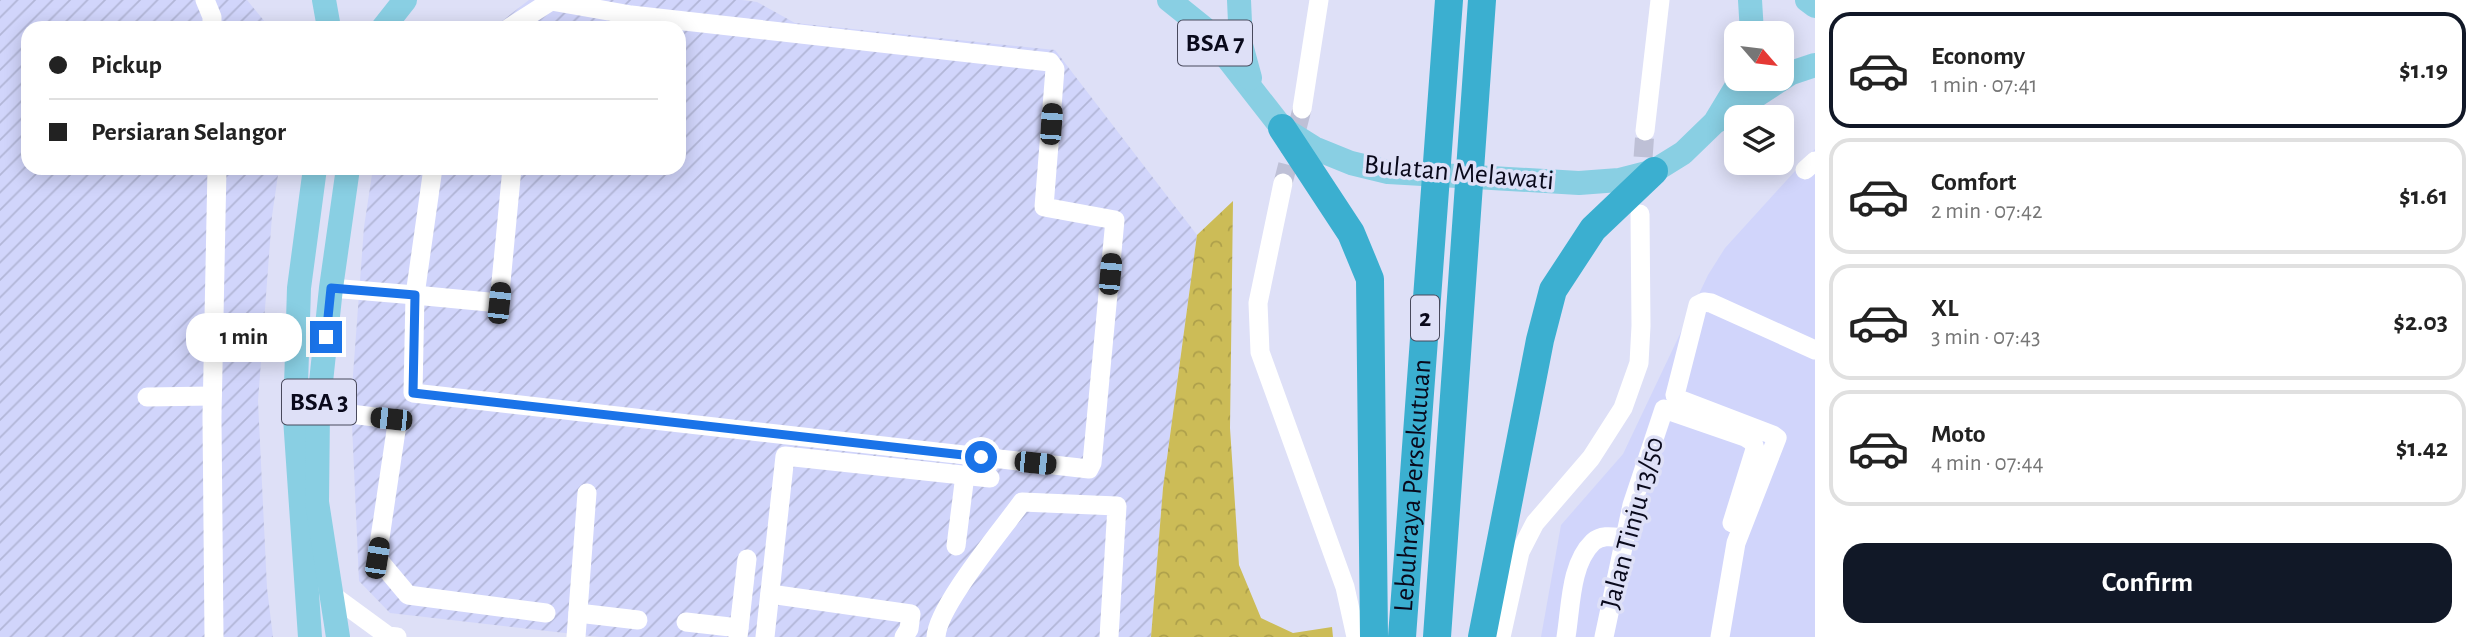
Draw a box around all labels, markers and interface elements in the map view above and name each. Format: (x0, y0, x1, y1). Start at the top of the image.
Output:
road number: BSA 7 (1178, 20, 1252, 66)
north arrow (1724, 21, 1794, 91)
map controls (1724, 21, 1794, 175)
icon: car (1847, 39, 1910, 102)
text: Economy (1931, 43, 2025, 69)
text: Pickup (91, 52, 162, 78)
text: $1.19 (2399, 57, 2448, 83)
text: 1 min · 07:41 (1931, 74, 2037, 97)
car (1040, 102, 1063, 146)
button: layers (1724, 105, 1794, 175)
text: Persiaran Selangor (91, 119, 286, 145)
street label: Bulatan Melawati (1363, 151, 1555, 195)
icon: car (1847, 165, 1910, 228)
text: Comfort (1931, 169, 2016, 195)
text: $1.61 (2399, 183, 2448, 209)
text: 2 min · 07:42 (1931, 200, 2042, 223)
car (1098, 252, 1123, 296)
car (487, 281, 512, 325)
icon: car (1847, 291, 1910, 354)
text: XL (1931, 295, 1958, 321)
road number: 2 (1411, 296, 1439, 340)
text: $2.03 (2393, 309, 2448, 335)
callout: 1 min (186, 312, 302, 362)
route end (310, 321, 342, 353)
text: 1 min (220, 326, 268, 349)
text: 3 min · 07:43 (1931, 326, 2041, 349)
street label: Lebuhraya Persekutuan (1390, 358, 1436, 613)
road number: BSA 3 (282, 380, 356, 424)
car (370, 406, 413, 432)
icon: car (1847, 417, 1910, 480)
text: Moto (1931, 421, 1986, 447)
street label: Jalan Tinju 13/50 (1597, 434, 1669, 612)
text: $1.42 (2396, 435, 2448, 461)
route start (965, 441, 997, 473)
car (1014, 450, 1057, 476)
text: 4 min · 07:44 (1931, 452, 2044, 475)
car (364, 536, 391, 580)
button: Confirm (1843, 543, 2452, 623)

